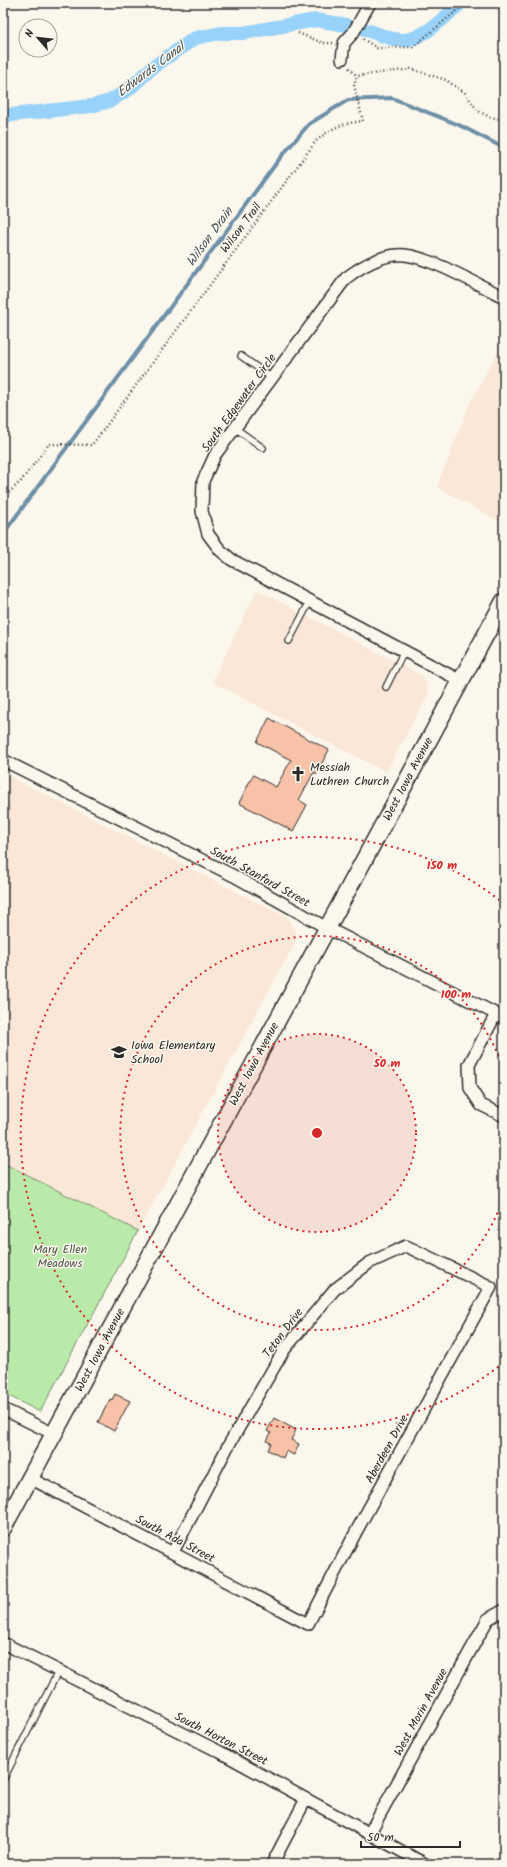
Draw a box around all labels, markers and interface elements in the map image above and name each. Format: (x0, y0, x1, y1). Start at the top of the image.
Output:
north arrow (18, 18, 58, 58)
text: N (20, 26, 40, 41)
water label: Edwards Canal (113, 36, 192, 103)
street label: Wilson Trail (216, 199, 266, 257)
water label: Wilson Drain (181, 202, 239, 271)
street label: South Edgewater Circle (197, 349, 282, 456)
street label: West Iowa Avenue (378, 733, 438, 824)
place label: Messiah Luthren Church (310, 758, 389, 791)
church icon: Messiah Luthren Church (289, 765, 307, 783)
street label: South Stanford Street (207, 842, 314, 913)
text: 150 m (427, 856, 457, 875)
text: 100 m (441, 985, 471, 1004)
street label: West Iowa Avenue (224, 1018, 284, 1109)
place label: Iowa Elementary School (131, 1036, 216, 1069)
school or university icon: Iowa Elementary School (110, 1043, 128, 1061)
text: 50 m (373, 1054, 401, 1073)
centre of rings (310, 1126, 324, 1140)
park label: Mary Ellen Meadows (33, 1240, 87, 1273)
street label: West Iowa Avenue (70, 1304, 130, 1395)
street label: Teton Drive (258, 1304, 308, 1362)
street label: Aberdeen Drive (360, 1411, 414, 1487)
street label: South Ada Street (132, 1510, 218, 1568)
street label: West Morin Avenue (389, 1664, 453, 1759)
street label: South Horton Street (171, 1707, 271, 1771)
scale bar (361, 1823, 460, 1849)
text: 50 m (367, 1828, 394, 1847)

